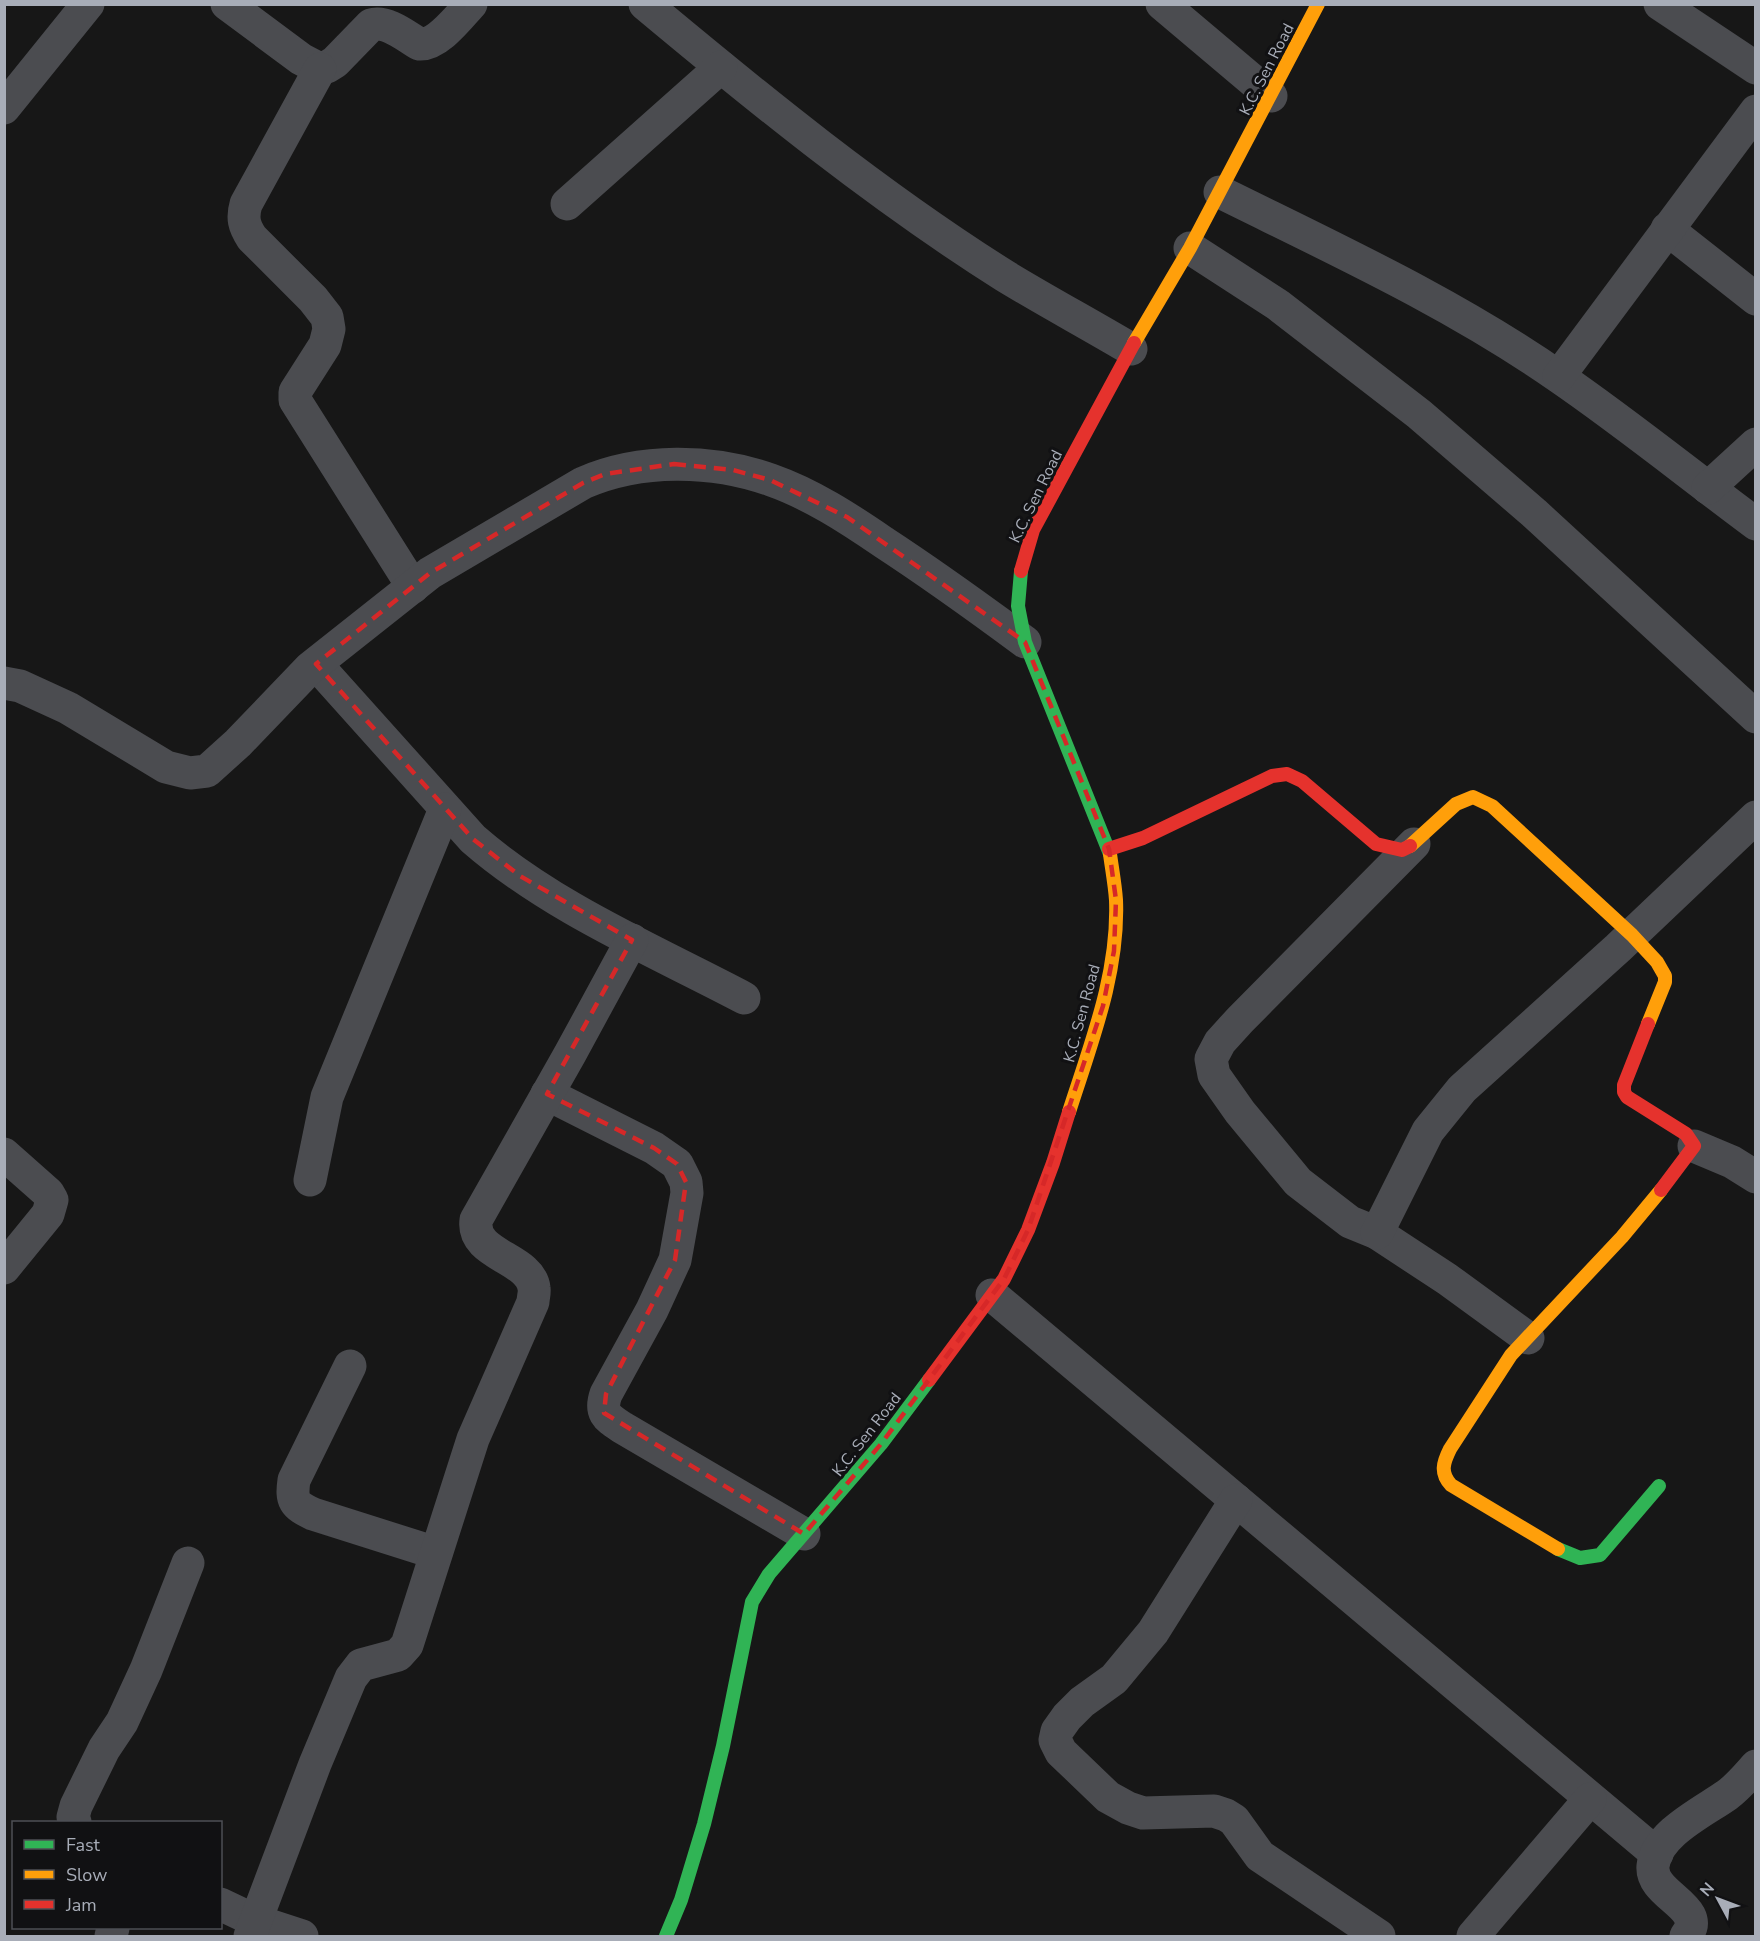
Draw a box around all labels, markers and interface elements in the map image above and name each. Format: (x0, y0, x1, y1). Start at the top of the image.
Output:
street label: K.C. Sen Road (1234, 20, 1300, 119)
street label: K.C. Sen Road (1004, 446, 1068, 547)
street label: K.C. Sen Road (1058, 962, 1106, 1065)
street label: K.C. Sen Road (827, 1388, 906, 1481)
legend (12, 1821, 222, 1929)
text: Fast (66, 1833, 101, 1857)
text: Slow (66, 1863, 107, 1887)
north arrow (1688, 1869, 1748, 1929)
text: N (1695, 1878, 1720, 1902)
text: Jam (65, 1893, 97, 1917)

